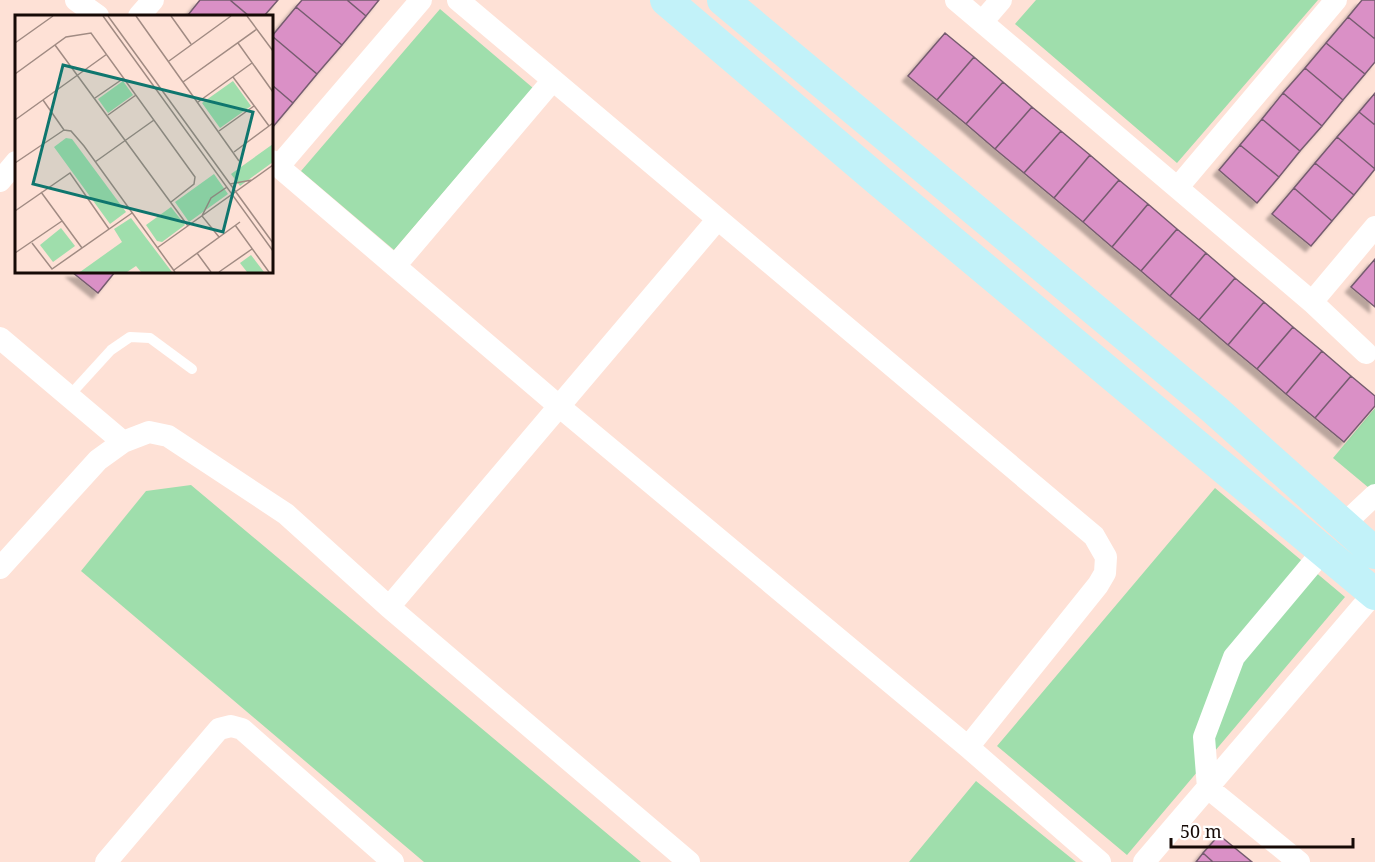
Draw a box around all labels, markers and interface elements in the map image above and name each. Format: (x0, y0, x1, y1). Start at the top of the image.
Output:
inset map (15, 15, 273, 273)
scale bar (1171, 811, 1352, 849)
text: 50 m (1180, 819, 1222, 843)

